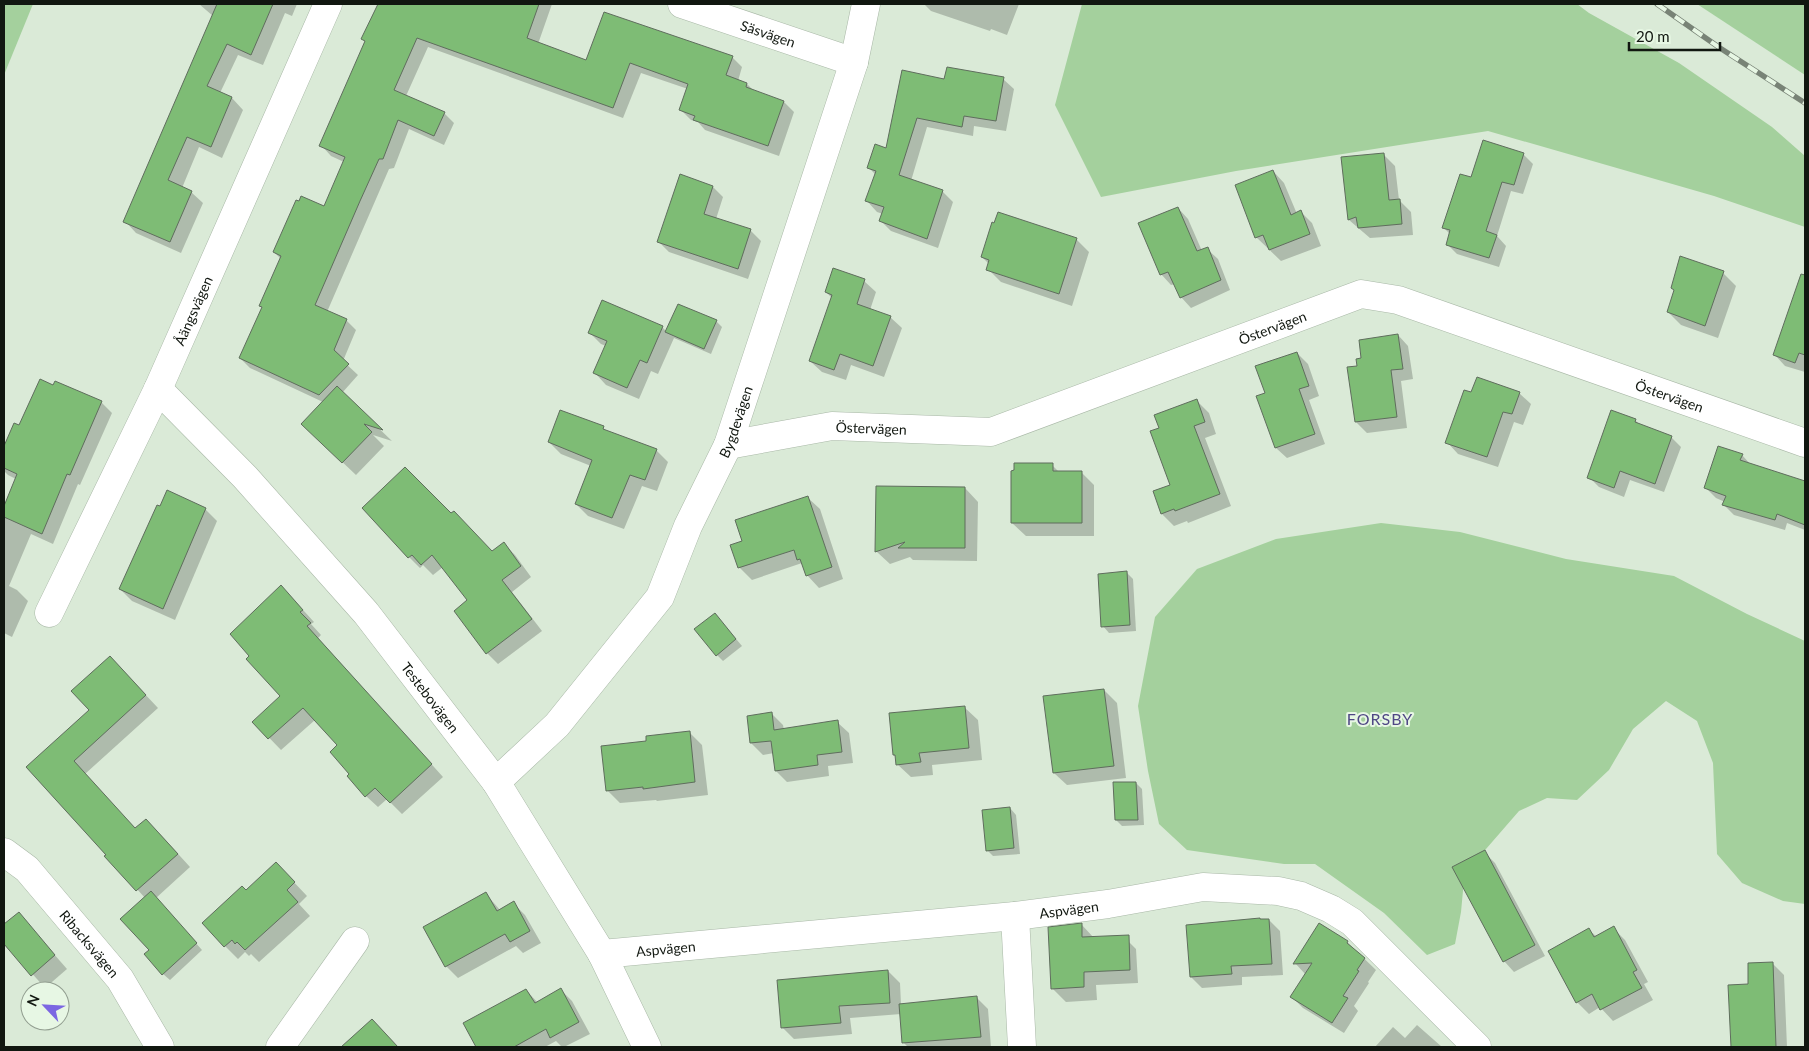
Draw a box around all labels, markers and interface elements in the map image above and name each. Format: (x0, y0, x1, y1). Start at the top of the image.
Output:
street label: Säsvägen (739, 16, 798, 50)
scale bar (1629, 20, 1720, 52)
text: 20 m (1636, 27, 1670, 45)
street label: Åängsvägen (170, 273, 215, 348)
street label: Östervägen (1236, 307, 1309, 347)
street label: Östervägen (1633, 376, 1706, 415)
street label: Bygdevägen (715, 384, 755, 460)
street label: Östervägen (835, 418, 907, 437)
street label: Testebovägen (398, 659, 463, 736)
district label: FORSBY (1347, 709, 1413, 728)
street label: Aspvägen (1038, 897, 1099, 921)
street label: Ribacksvägen (57, 906, 123, 981)
street label: Aspvägen (635, 937, 696, 959)
north arrow (20, 981, 70, 1031)
text: N (23, 992, 43, 1009)

